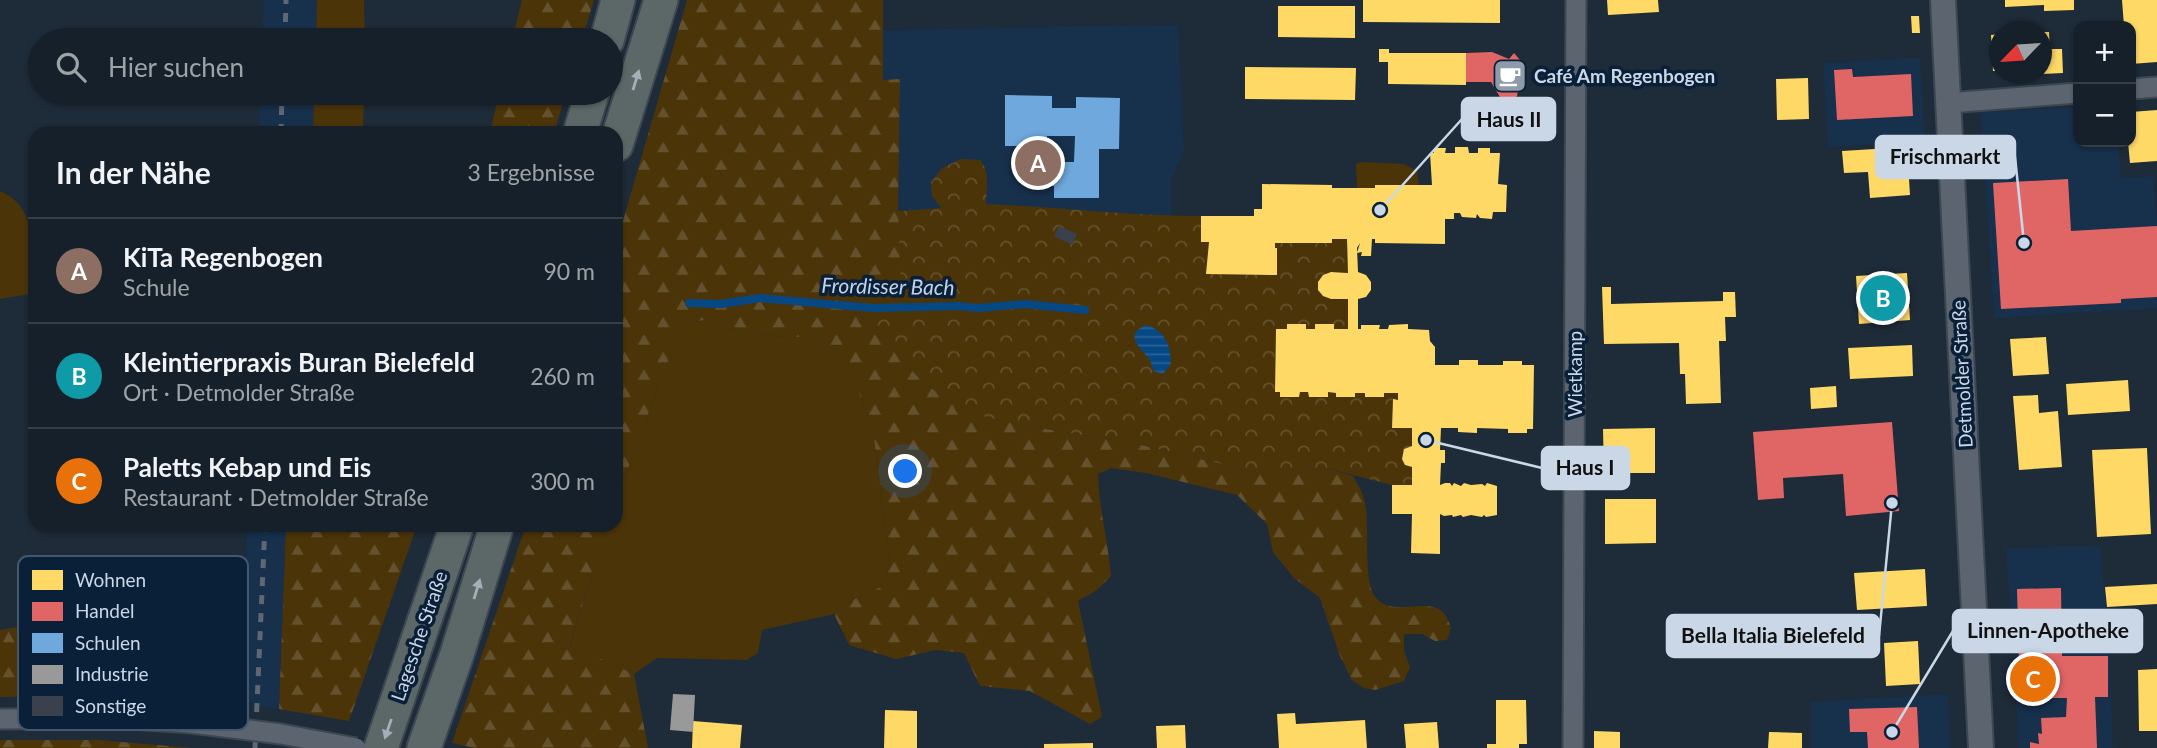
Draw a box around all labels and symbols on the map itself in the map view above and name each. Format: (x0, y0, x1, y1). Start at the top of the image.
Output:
north arrow (1989, 21, 2052, 84)
cafe icon: Café Am Regenbogen (1491, 57, 1529, 95)
place label: Café Am Regenbogen (1534, 64, 1715, 87)
one-way arrow (632, 69, 642, 90)
callout: Haus II (1462, 98, 1555, 140)
text: Haus II (1476, 106, 1542, 131)
callout: Frischmarkt (1876, 136, 2015, 178)
pin: A (1015, 137, 1061, 189)
text: Frischmarkt (1890, 143, 2000, 168)
water label: Frordisser Bach (821, 272, 955, 299)
pin: B (1860, 272, 1906, 324)
street label: Detmolder Straße (1946, 300, 1977, 449)
street label: Wietkamp (1563, 331, 1586, 417)
callout: Haus I (1542, 447, 1629, 489)
your location (888, 454, 922, 488)
text: Haus I (1556, 454, 1614, 479)
legend (18, 556, 248, 730)
text: Wohnen (75, 568, 146, 591)
street label: Lagesche Straße (386, 568, 451, 704)
one-way arrow (472, 579, 483, 600)
text: Handel (75, 599, 134, 622)
callout: Linnen-Apotheke (1953, 610, 2142, 652)
callout: Bella Italia Bielefeld (1667, 615, 1879, 657)
text: Linnen-Apotheke (1967, 617, 2129, 642)
text: Bella Italia Bielefeld (1681, 622, 1865, 647)
text: Schulen (75, 631, 141, 654)
pin: C (2010, 653, 2056, 705)
text: Industrie (75, 662, 149, 685)
text: Sonstige (75, 694, 146, 717)
one-way arrow (382, 718, 393, 739)

